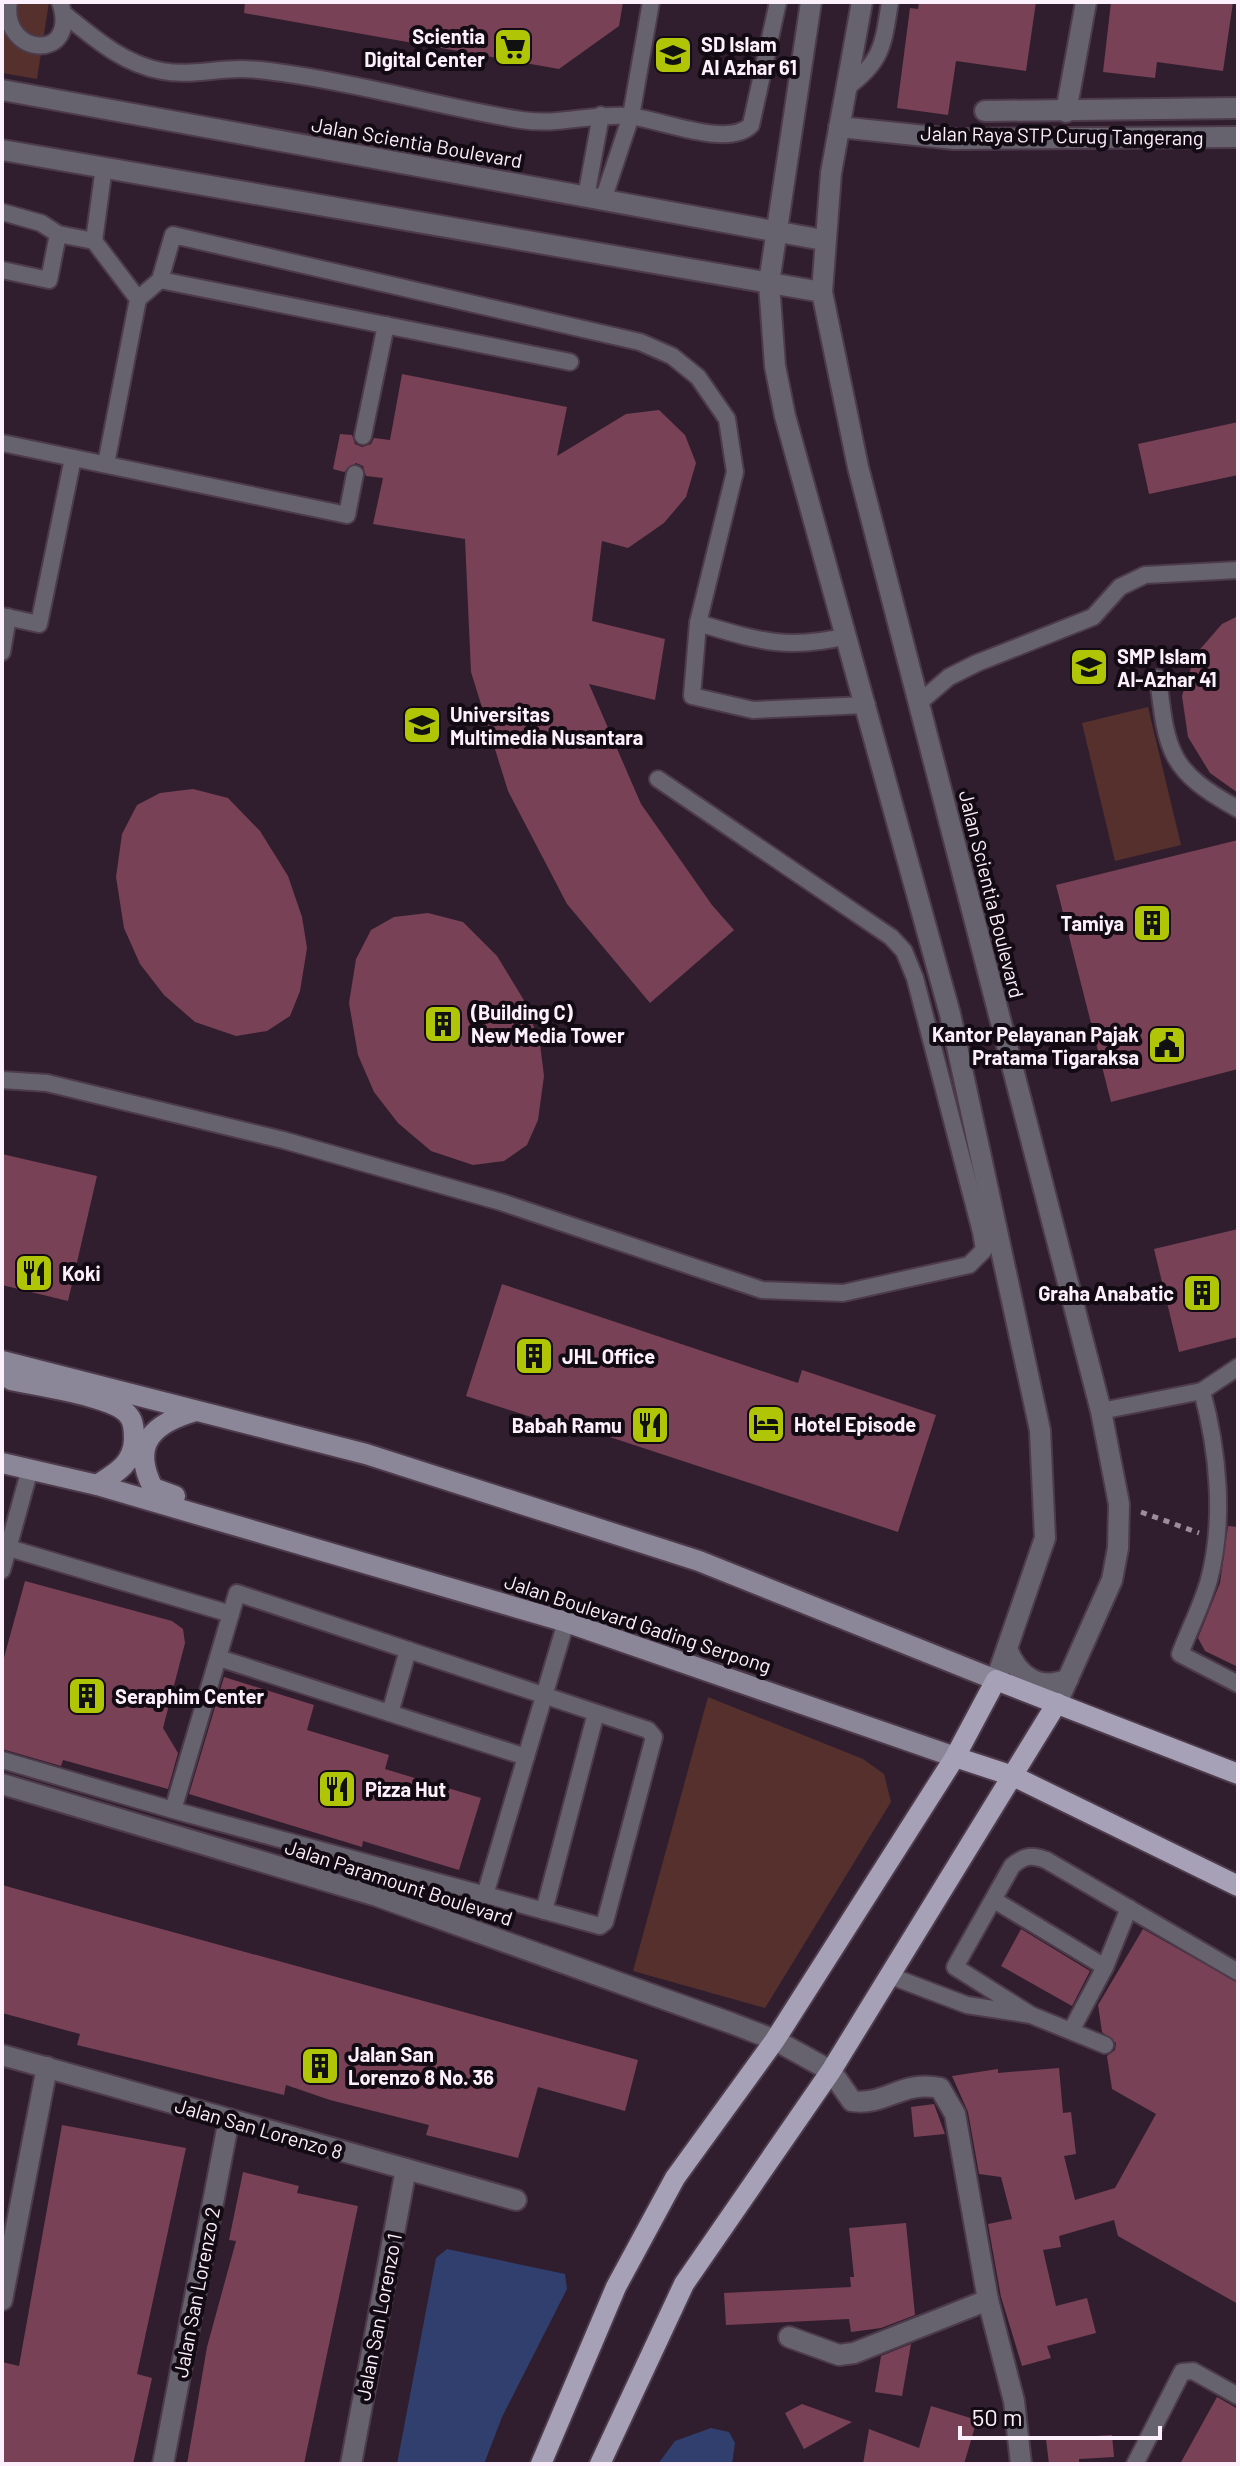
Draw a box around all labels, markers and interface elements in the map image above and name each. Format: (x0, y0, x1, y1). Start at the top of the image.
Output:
place label: Scientia Digital Center (364, 24, 485, 71)
supermarket icon: Scientia Digital Center (492, 26, 534, 68)
place label: SD Islam Al Azhar 61 (701, 32, 797, 79)
school or university icon: SD Islam Al Azhar 61 (652, 34, 694, 76)
street label: Jalan Scientia Boulevard (310, 112, 524, 172)
street label: Jalan Raya STP Curug Tangerang (920, 121, 1204, 149)
place label: SMP Islam Al-Azhar 41 (1117, 644, 1217, 691)
school or university icon: SMP Islam Al-Azhar 41 (1068, 646, 1110, 688)
place label: Universitas Multimedia Nusantara (450, 702, 643, 749)
school or university icon: Universitas Multimedia Nusantara (401, 704, 443, 746)
street label: Jalan Scientia Boulevard (955, 788, 1029, 1000)
building icon: Tamiya (1131, 902, 1173, 944)
place label: Tamiya (1061, 911, 1124, 935)
place label: (Building C) New Media Tower (470, 1000, 625, 1047)
building icon: (Building C) New Media Tower (422, 1003, 464, 1045)
place label: Kantor Pelayanan Pajak Pratama Tigaraksa (932, 1022, 1139, 1069)
public building icon: Kantor Pelayanan Pajak Pratama Tigaraksa (1146, 1024, 1188, 1066)
restaurant icon: Koki (13, 1252, 55, 1294)
place label: Koki (62, 1261, 101, 1285)
building icon: Graha Anabatic (1181, 1272, 1223, 1314)
place label: Graha Anabatic (1038, 1281, 1174, 1305)
building icon: JHL Office (513, 1335, 555, 1377)
place label: JHL Office (562, 1344, 655, 1368)
hotel icon: Hotel Episode (745, 1403, 787, 1445)
restaurant icon: Babah Ramu (629, 1404, 671, 1446)
place label: Hotel Episode (794, 1412, 916, 1436)
place label: Babah Ramu (512, 1413, 622, 1437)
street label: Jalan Boulevard Gading Serpong (502, 1568, 774, 1678)
building icon: Seraphim Center (66, 1675, 108, 1717)
place label: Seraphim Center (115, 1684, 264, 1708)
restaurant icon: Pizza Hut (316, 1768, 358, 1810)
place label: Pizza Hut (365, 1777, 446, 1801)
street label: Jalan Paramount Boulevard (282, 1834, 516, 1930)
place label: Jalan San Lorenzo 8 No. 36 (348, 2042, 494, 2089)
building icon: Jalan San Lorenzo 8 No. 36 (299, 2045, 341, 2087)
street label: Jalan San Lorenzo 8 (172, 2093, 346, 2163)
street label: Jalan San Lorenzo 2 (168, 2205, 224, 2379)
street label: Jalan San Lorenzo 1 (350, 2231, 406, 2403)
scale bar (960, 2390, 1160, 2440)
text: 50 m (972, 2402, 1023, 2431)

